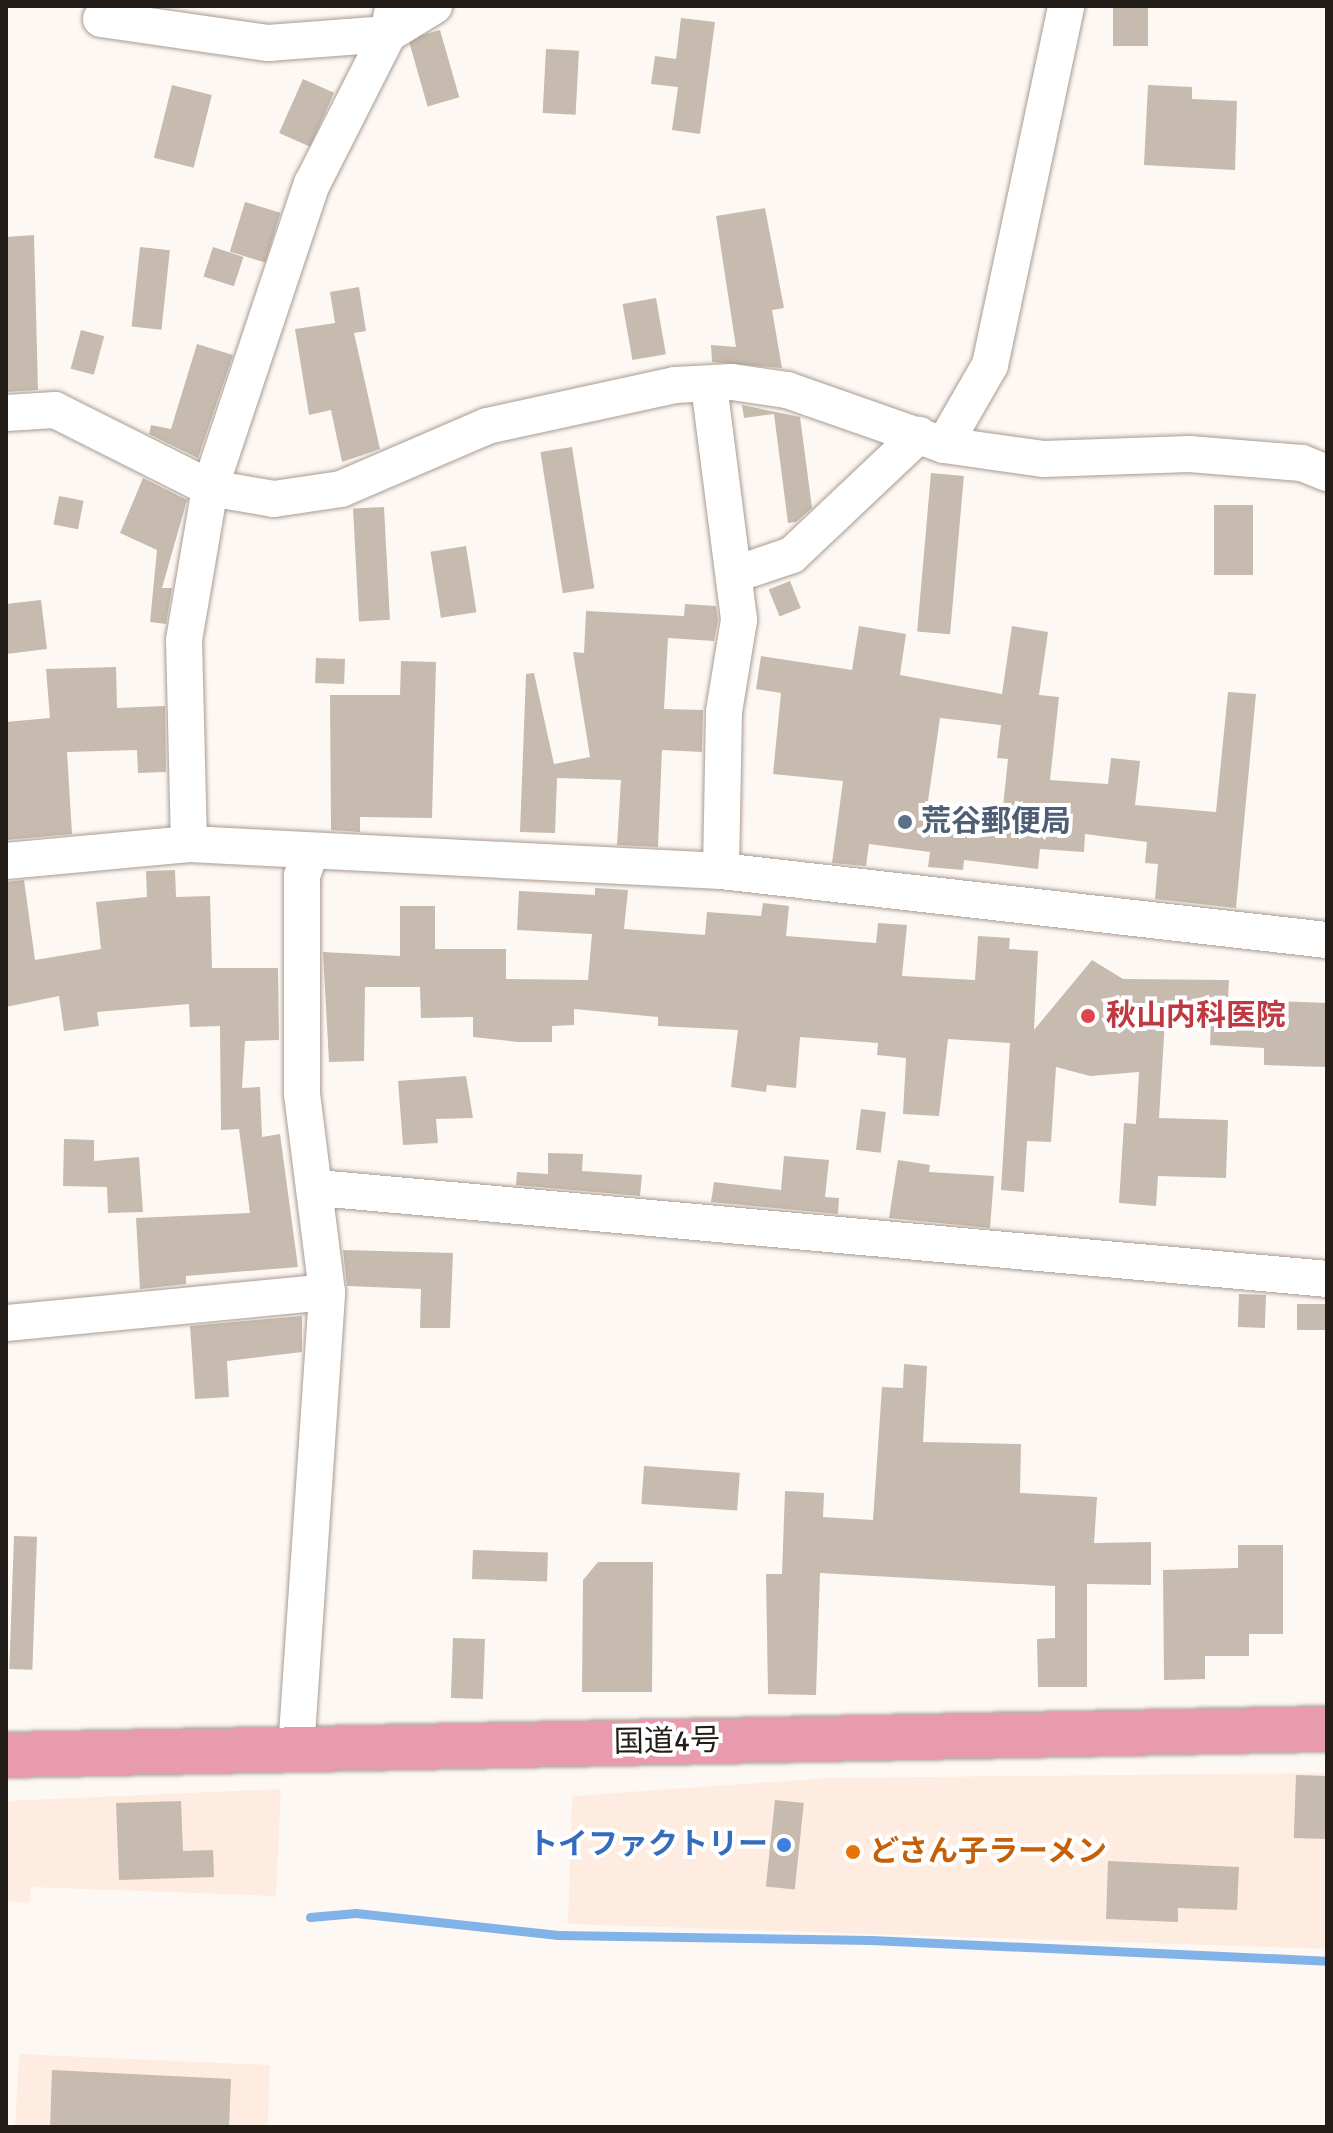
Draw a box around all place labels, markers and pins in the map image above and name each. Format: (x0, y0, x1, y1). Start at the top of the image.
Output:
place label: 荒谷郵便局 (921, 804, 1071, 840)
marker: 荒谷郵便局 (896, 813, 914, 831)
place label: 秋山内科医院 (1106, 998, 1286, 1034)
marker: 秋山内科医院 (1077, 1005, 1099, 1027)
place label: トイファクトリー (528, 1827, 768, 1863)
place label: どさん子ラーメン (869, 1834, 1109, 1870)
marker: トイファクトリー (775, 1836, 793, 1854)
marker: どさん子ラーメン (844, 1843, 862, 1861)

